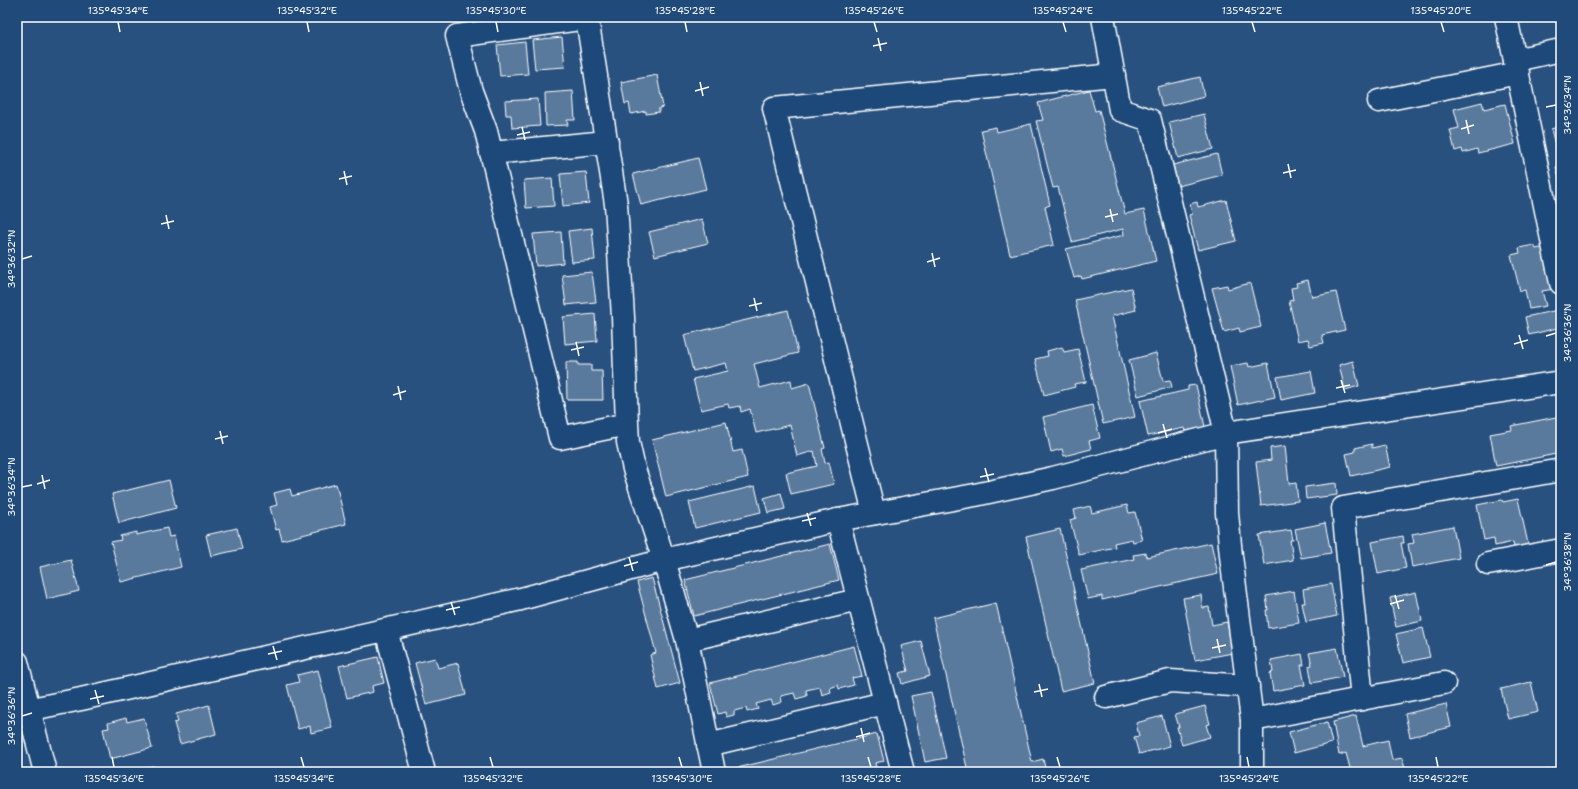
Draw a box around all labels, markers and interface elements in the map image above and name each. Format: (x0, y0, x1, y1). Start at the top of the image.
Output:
text: 135°45'34"E (88, 4, 148, 17)
text: 135°45'32"E (277, 4, 337, 17)
text: 135°45'30"E (466, 4, 526, 17)
text: 135°45'28"E (655, 4, 715, 17)
text: 135°45'26"E (844, 4, 904, 17)
text: 135°45'24"E (1033, 4, 1093, 17)
text: 135°45'22"E (1222, 4, 1282, 17)
text: 135°45'20"E (1411, 4, 1471, 17)
text: 34°36'34"N (1561, 75, 1574, 135)
text: 34°36'32"N (5, 230, 18, 288)
text: 34°36'36"N (1561, 304, 1574, 362)
text: 34°36'34"N (5, 457, 18, 517)
text: 34°36'38"N (1561, 532, 1574, 592)
text: 34°36'36"N (5, 687, 18, 745)
text: 135°45'36"E (84, 772, 144, 785)
text: 135°45'34"E (274, 772, 334, 785)
text: 135°45'32"E (463, 772, 523, 785)
text: 135°45'30"E (652, 772, 712, 785)
text: 135°45'28"E (841, 772, 901, 785)
text: 135°45'26"E (1030, 772, 1090, 785)
text: 135°45'24"E (1219, 772, 1279, 785)
text: 135°45'22"E (1408, 772, 1468, 785)

